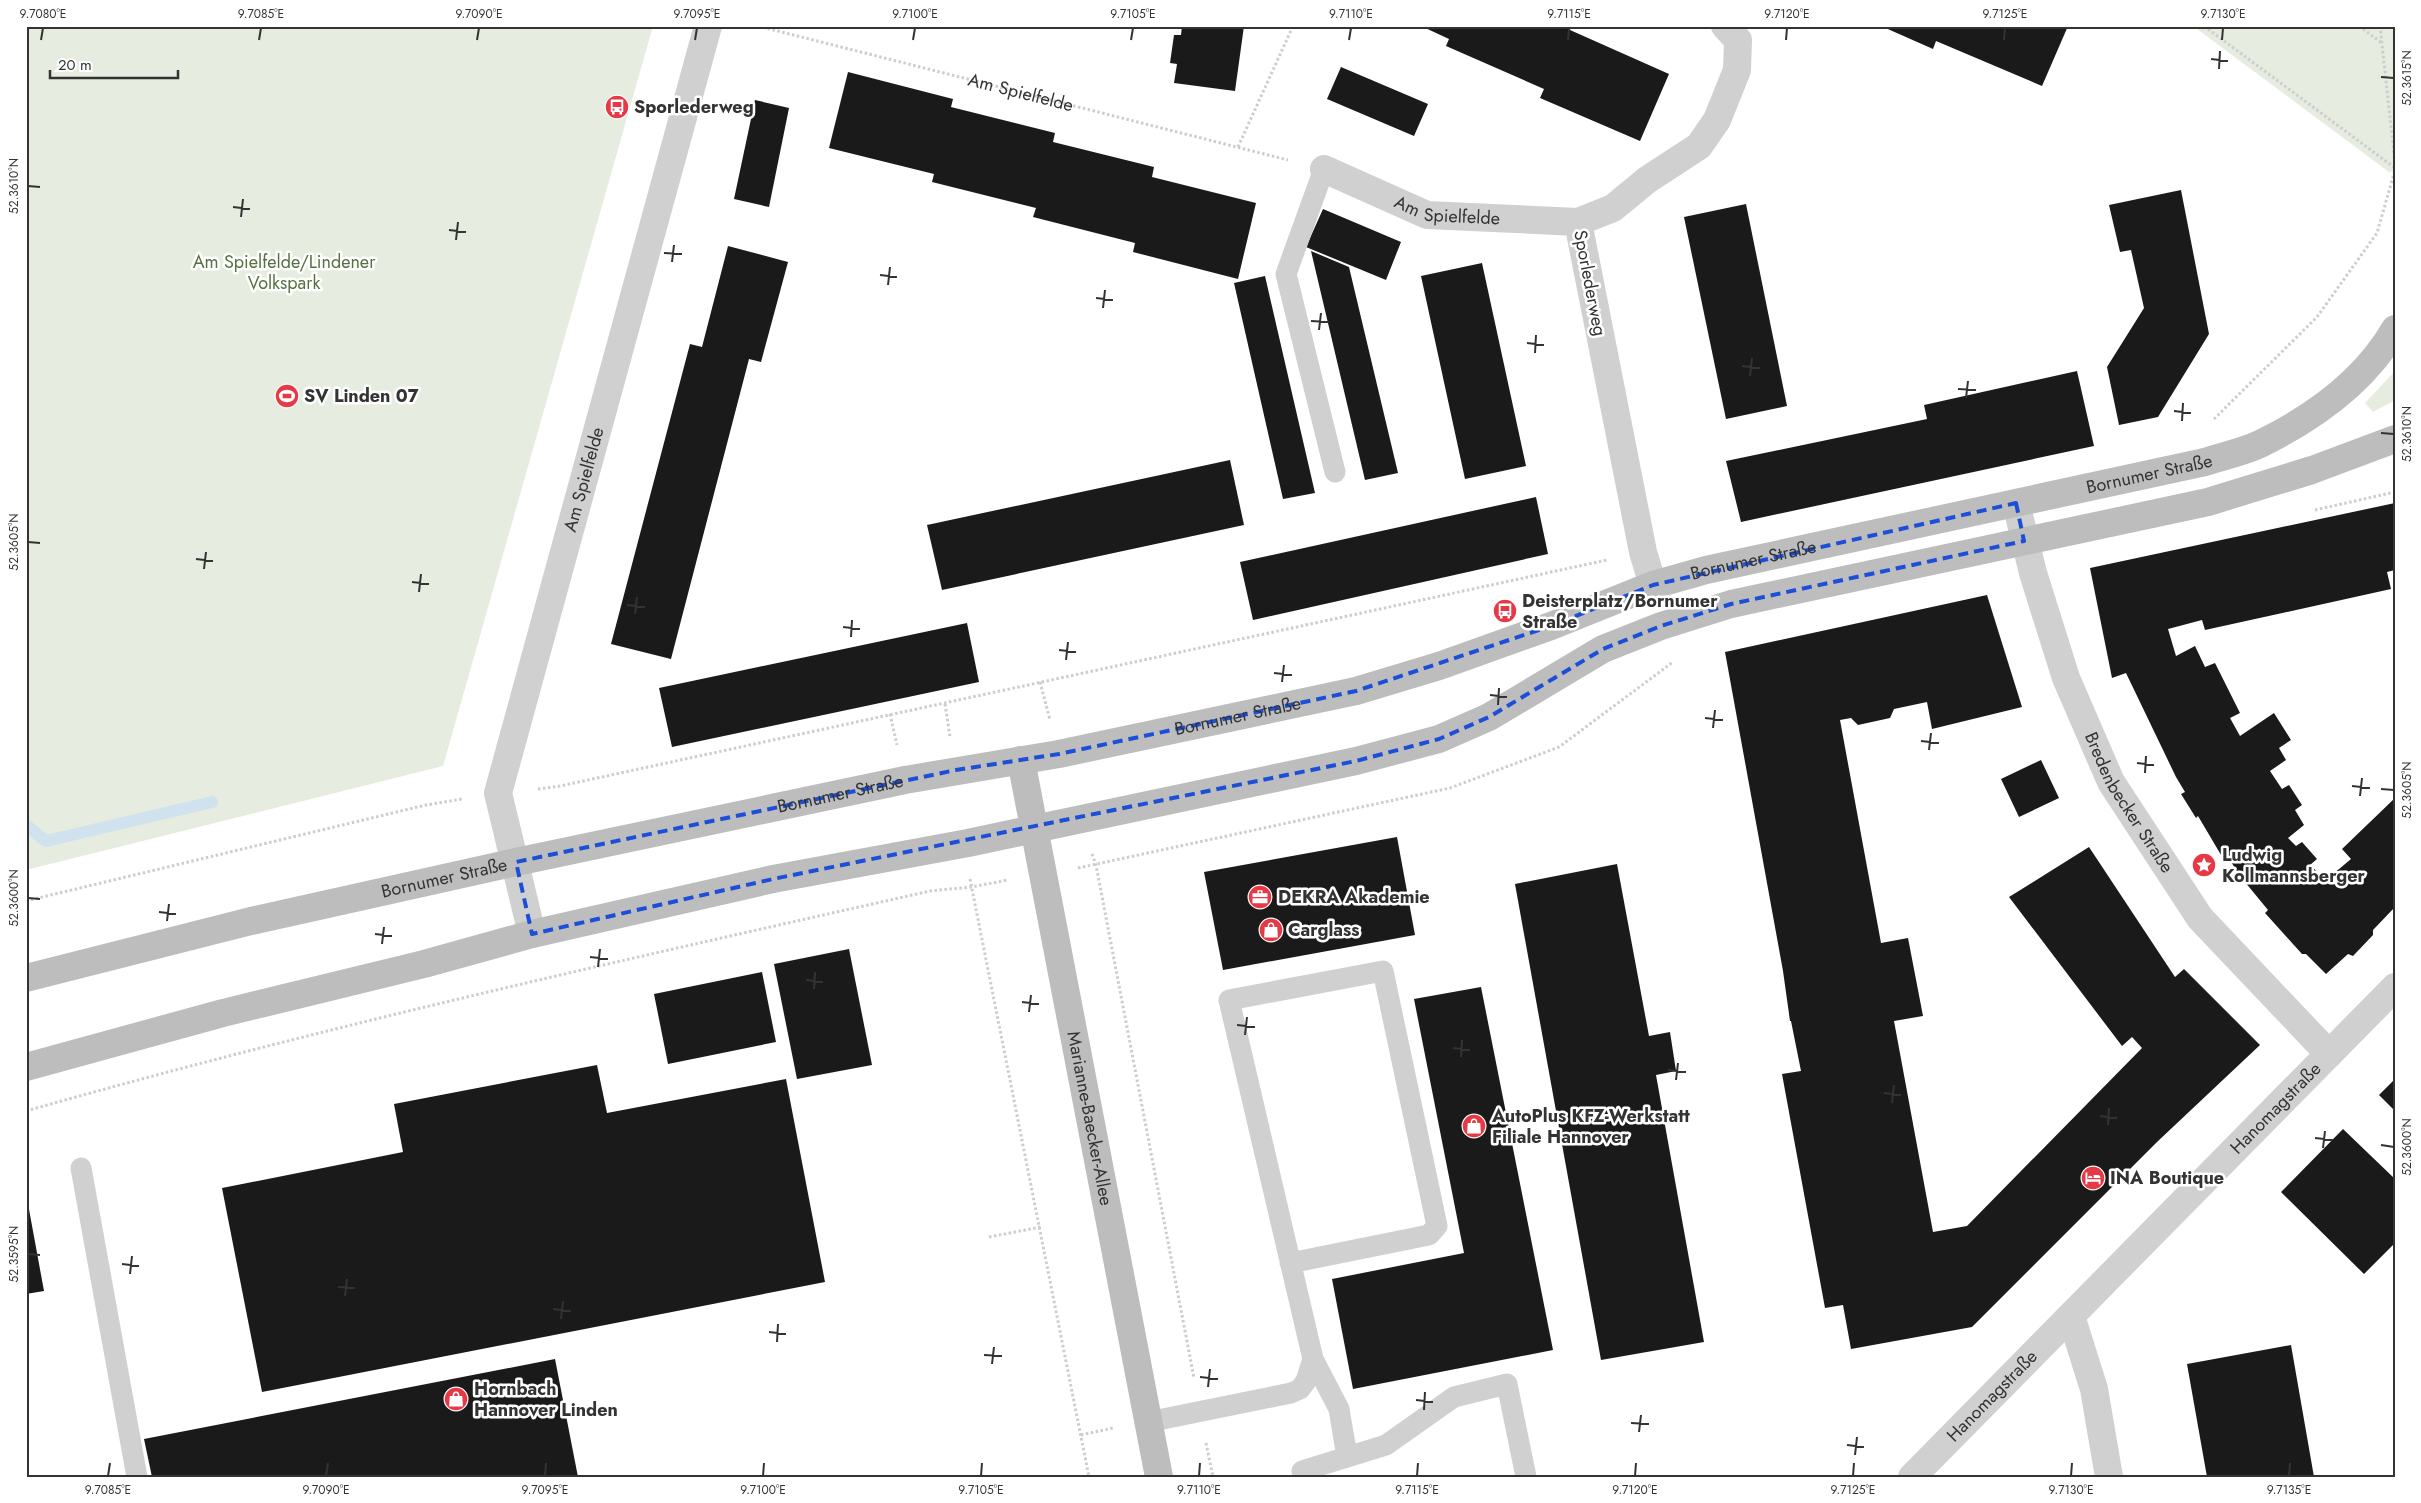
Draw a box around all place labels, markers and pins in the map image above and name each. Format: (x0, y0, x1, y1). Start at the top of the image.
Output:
bus stop icon: Sporlederweg (604, 94, 630, 120)
place label: Sporlederweg (634, 94, 754, 120)
sports icon: SV Linden 07 (274, 383, 300, 409)
place label: SV Linden 07 (304, 383, 419, 409)
place label: Deisterplatz/Bornumer Straße (1522, 588, 1718, 635)
bus stop icon: Deisterplatz/Bornumer Straße (1492, 598, 1518, 624)
place label: Ludwig Kollmannsberger (2222, 842, 2366, 889)
place icon: Ludwig Kollmannsberger (2191, 852, 2217, 878)
office icon: DEKRA Akademie (1247, 884, 1273, 910)
place label: DEKRA Akademie (1278, 884, 1430, 910)
shop icon: Carglass (1258, 917, 1284, 943)
place label: Carglass (1288, 917, 1359, 943)
place label: AutoPlus KFZ-Werkstatt Filiale Hannover (1491, 1103, 1690, 1150)
shop icon: AutoPlus KFZ-Werkstatt Filiale Hannover (1461, 1113, 1487, 1139)
hotel icon: INA Boutique (2080, 1165, 2106, 1191)
place label: INA Boutique (2110, 1165, 2224, 1191)
place label: Hornbach Hannover Linden (474, 1376, 618, 1423)
shop icon: Hornbach Hannover Linden (443, 1386, 469, 1412)

